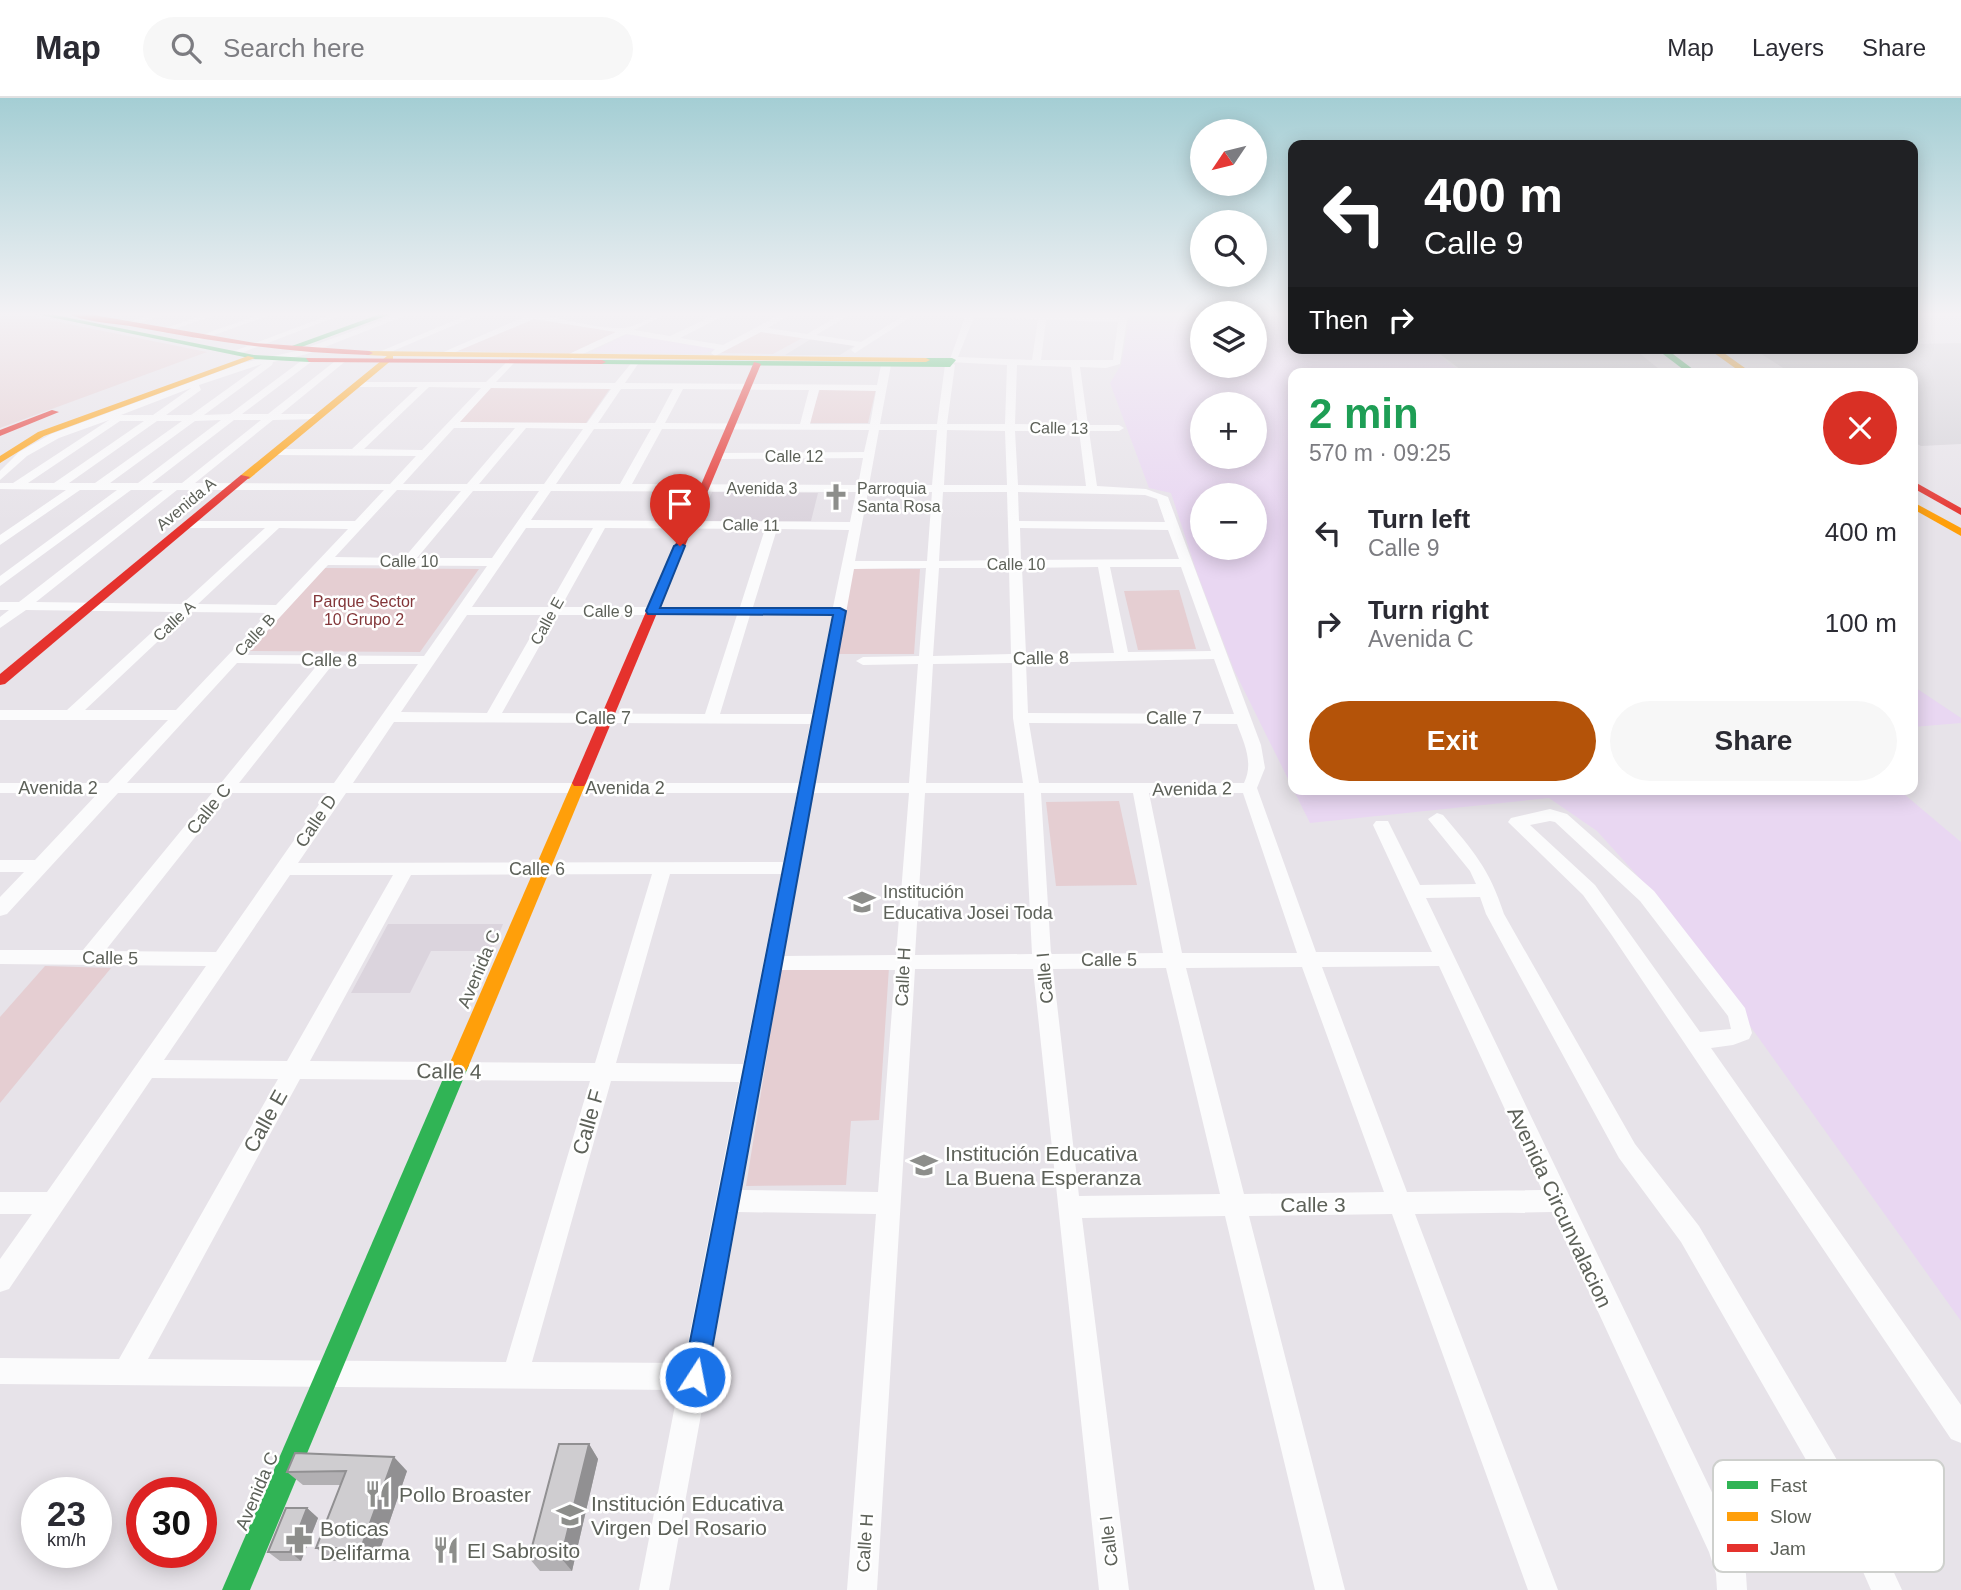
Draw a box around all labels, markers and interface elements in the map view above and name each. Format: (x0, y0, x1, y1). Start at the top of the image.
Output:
search box (143, 17, 633, 80)
text: Map (35, 29, 101, 66)
icon: search (167, 29, 205, 67)
text: Search here (223, 33, 365, 63)
text: Map (1667, 34, 1714, 61)
text: Layers (1752, 34, 1824, 61)
text: Share (1862, 34, 1926, 61)
north arrow (1190, 119, 1267, 196)
map controls (1190, 119, 1267, 560)
icon: left (1309, 168, 1400, 259)
text: 400 m (1424, 168, 1563, 222)
button: search (1190, 210, 1267, 287)
text: Calle 9 (1424, 225, 1524, 261)
button: layers (1190, 301, 1267, 378)
icon: right (1382, 301, 1420, 339)
text: Then (1309, 305, 1368, 335)
text: 2 min (1309, 390, 1419, 437)
button: close (1823, 391, 1897, 465)
button: + (1190, 392, 1267, 469)
street label: Calle 13 (1030, 419, 1089, 437)
text: 570 m · 09:25 (1309, 440, 1451, 466)
street label: Calle 12 (765, 448, 823, 465)
street label: Avenida A (153, 474, 219, 534)
pin (650, 474, 710, 546)
street label: Avenida 3 (727, 480, 798, 497)
place label: Parroquia Santa Rosa (857, 480, 941, 515)
church icon: Parroquia Santa Rosa (821, 482, 851, 512)
button: − (1190, 483, 1267, 560)
icon: arrive (661, 485, 699, 523)
text: Turn left (1368, 504, 1470, 534)
icon: left (1309, 514, 1347, 552)
street label: Calle 11 (722, 516, 780, 534)
text: 400 m (1825, 517, 1897, 547)
text: Calle 9 (1368, 535, 1440, 561)
street label: Calle 10 (380, 553, 438, 570)
street label: Calle 10 (987, 556, 1045, 573)
park label: Parque Sector 10 Grupo 2 (313, 593, 416, 628)
street label: Calle E (527, 594, 567, 648)
text: Turn right (1368, 595, 1489, 625)
street label: Calle A (150, 597, 199, 645)
street label: Calle 9 (583, 603, 633, 620)
icon: right (1309, 605, 1347, 643)
text: 100 m (1825, 608, 1897, 638)
street label: Calle B (231, 610, 279, 660)
text: Avenida C (1368, 626, 1474, 652)
street label: Calle 8 (1013, 648, 1069, 668)
street label: Calle 8 (301, 650, 357, 670)
button: Exit (1309, 701, 1596, 781)
button: Share (1610, 701, 1897, 781)
street label: Calle 7 (575, 708, 631, 728)
street label: Calle 7 (1146, 708, 1202, 728)
street label: Avenida 2 (18, 778, 98, 798)
street label: Avenida 2 (585, 778, 665, 798)
street label: Avenida 2 (1152, 778, 1232, 800)
street label: Calle C (183, 780, 235, 838)
street label: Calle D (291, 791, 341, 851)
street label: Calle 6 (509, 859, 565, 879)
place label: Institución Educativa Josei Toda (883, 882, 1054, 923)
school or university icon: Institución Educativa Josei Toda (847, 887, 877, 917)
street label: Avenida C (454, 927, 504, 1011)
street label: Calle H (891, 947, 915, 1007)
street label: Calle 5 (82, 948, 138, 968)
street label: Calle 5 (1081, 950, 1137, 970)
street label: Calle I (1033, 952, 1057, 1004)
street label: Calle 4 (416, 1059, 482, 1083)
street label: Calle E (239, 1086, 291, 1156)
street label: Calle F (568, 1087, 608, 1157)
street label: Avenida Circunvalacion (1503, 1103, 1617, 1311)
place label: Institución Educativa La Buena Esperanza (945, 1142, 1141, 1189)
school or university icon: Institución Educativa La Buena Esperanza (909, 1150, 939, 1180)
street label: Calle 3 (1280, 1193, 1346, 1216)
position arrow (658, 1340, 732, 1414)
street label: Avenida C (232, 1449, 282, 1533)
legend (1713, 1460, 1944, 1572)
text: Fast (1770, 1475, 1808, 1496)
speed limit sign: 30 (126, 1477, 217, 1568)
restaurant icon: Pollo Broaster (363, 1479, 393, 1509)
place label: Pollo Broaster (399, 1483, 531, 1506)
place label: Institución Educativa Virgen Del Rosario (591, 1492, 784, 1539)
text: 23 (47, 1494, 86, 1533)
school or university icon: Institución Educativa Virgen Del Rosario (555, 1500, 585, 1530)
text: Slow (1770, 1506, 1811, 1527)
street label: Calle H (853, 1513, 877, 1573)
street label: Calle I (1096, 1514, 1122, 1568)
place label: Boticas Delifarma (320, 1517, 410, 1564)
pharmacy icon: Boticas Delifarma (284, 1525, 314, 1555)
text: km/h (47, 1530, 86, 1550)
restaurant icon: El Sabrosito (431, 1535, 461, 1565)
text: Jam (1770, 1538, 1806, 1559)
place label: El Sabrosito (467, 1539, 580, 1562)

